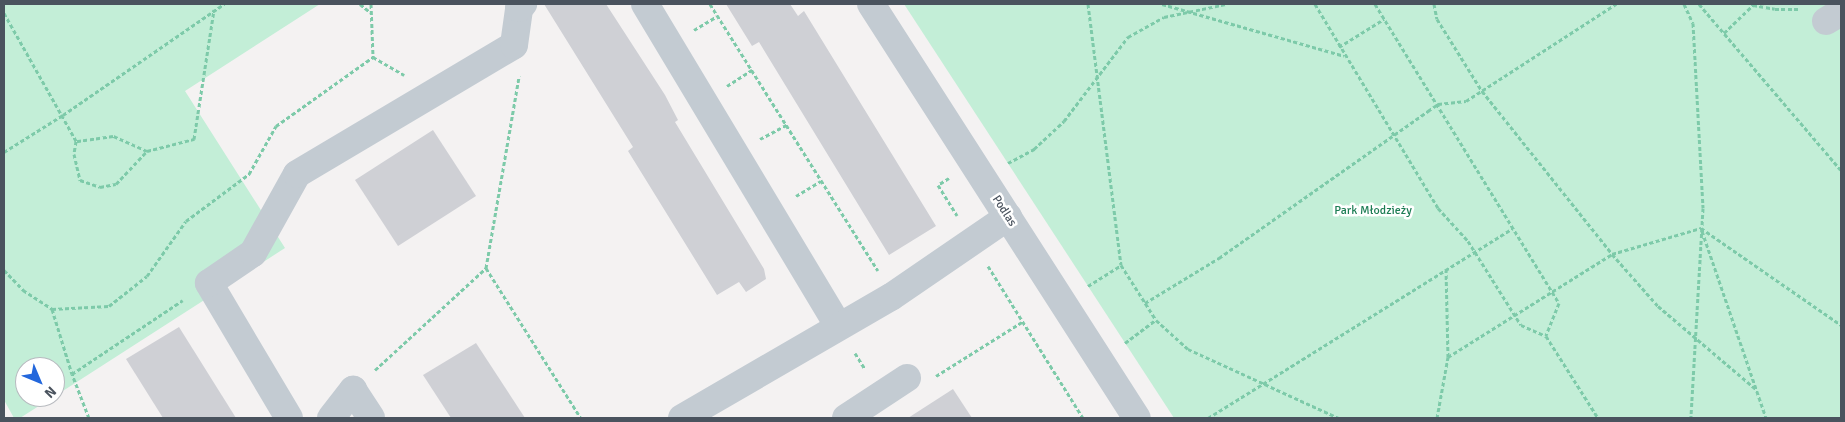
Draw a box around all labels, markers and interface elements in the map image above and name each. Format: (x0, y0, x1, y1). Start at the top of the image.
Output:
street label: Podlas (989, 193, 1019, 229)
park label: Park Młodzieży (1334, 204, 1412, 218)
north arrow (15, 357, 65, 407)
text: N (41, 383, 60, 402)

